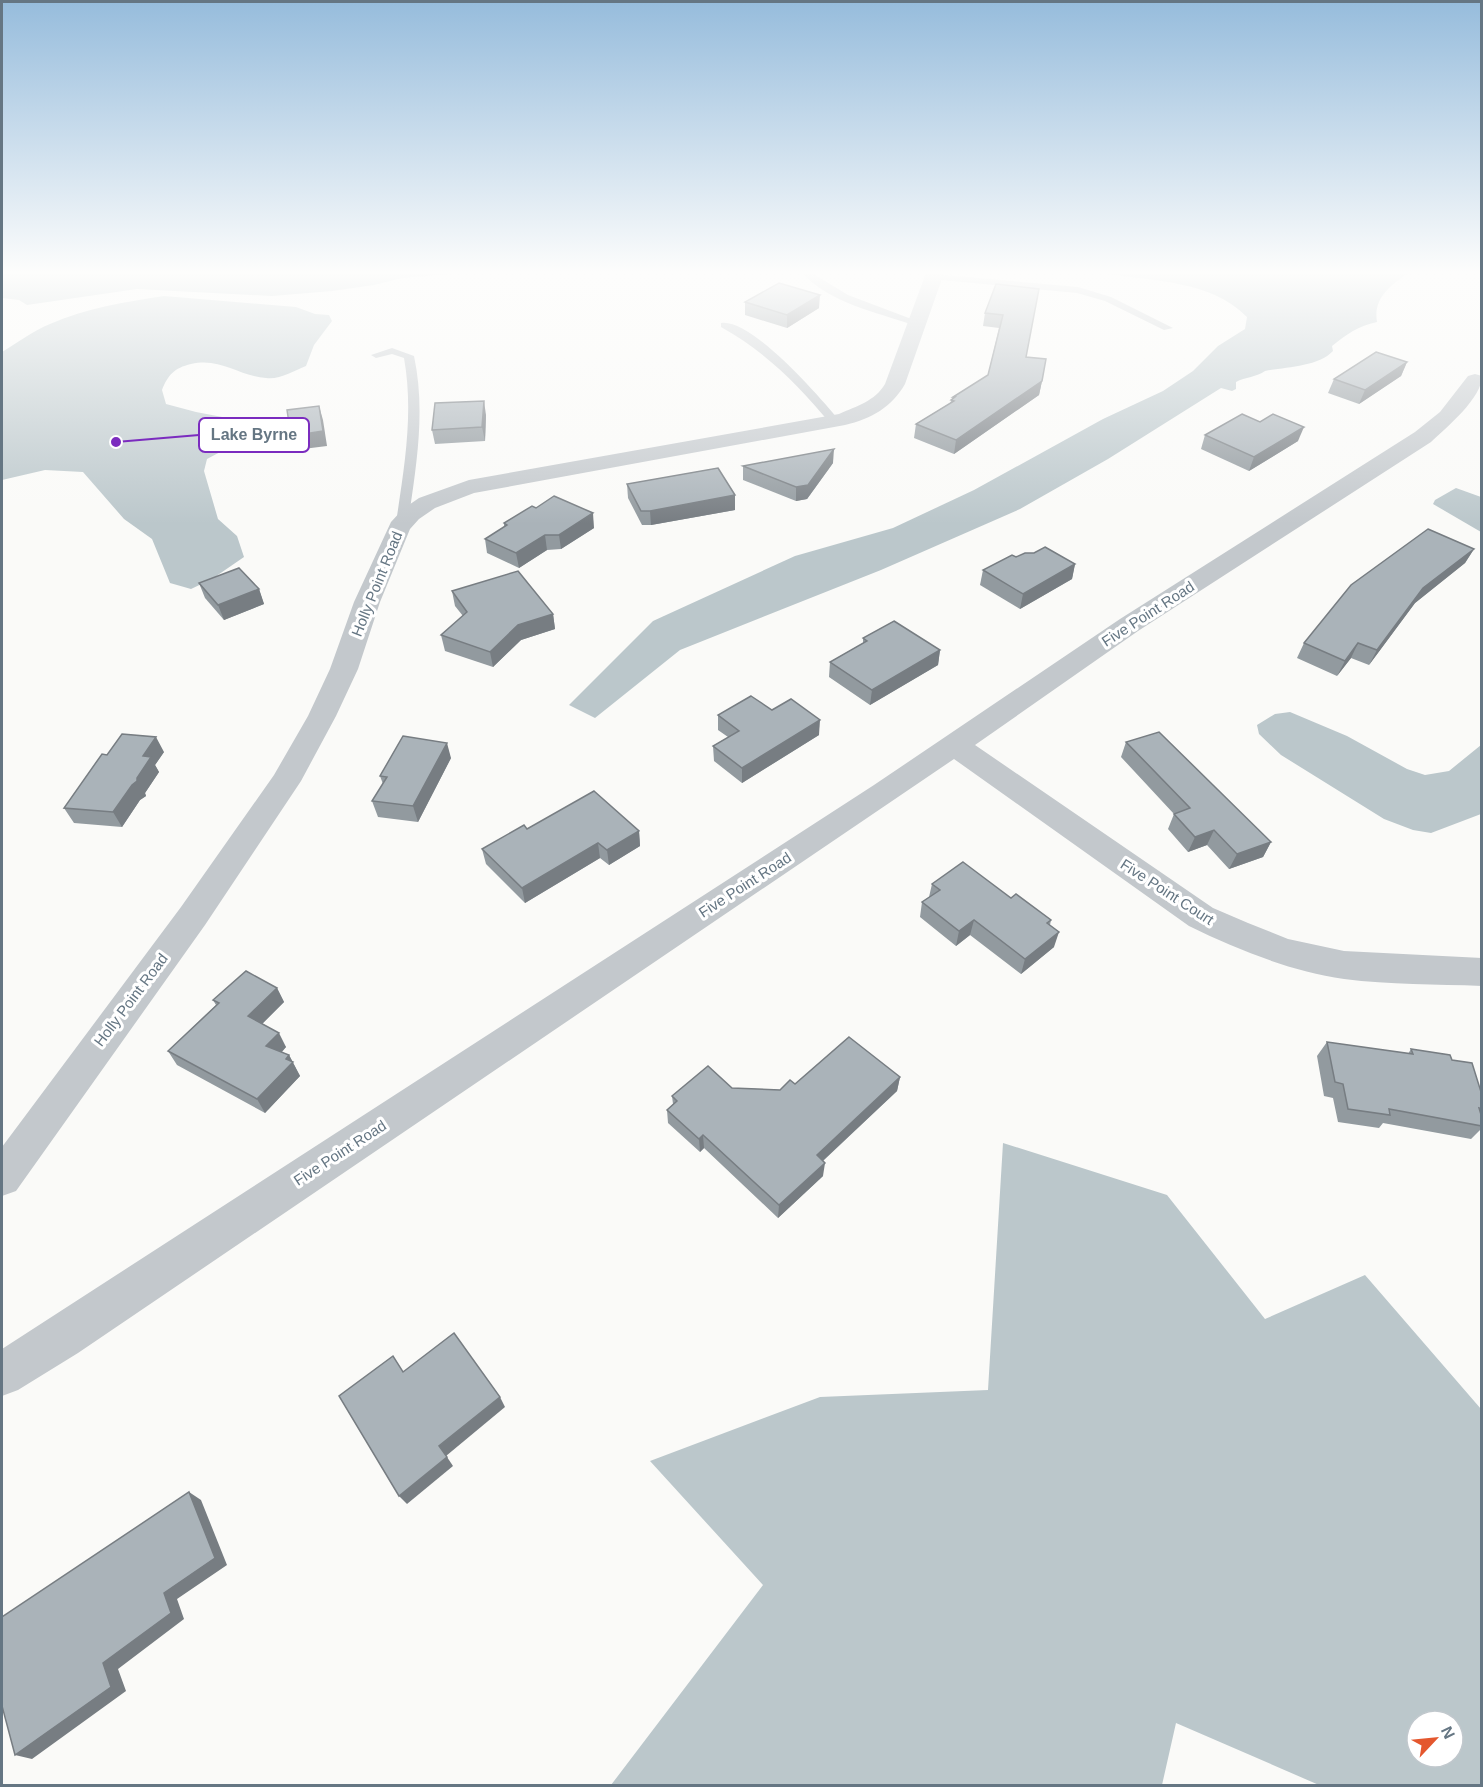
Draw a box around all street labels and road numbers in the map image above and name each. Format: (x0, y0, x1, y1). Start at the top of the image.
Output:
street label: Holly Point Road (348, 529, 405, 639)
street label: Five Point Road (1098, 577, 1197, 650)
street label: Five Point Road (695, 848, 794, 921)
street label: Five Point Court (1118, 855, 1218, 928)
street label: Holly Point Road (90, 950, 171, 1049)
street label: Five Point Road (290, 1116, 389, 1189)

